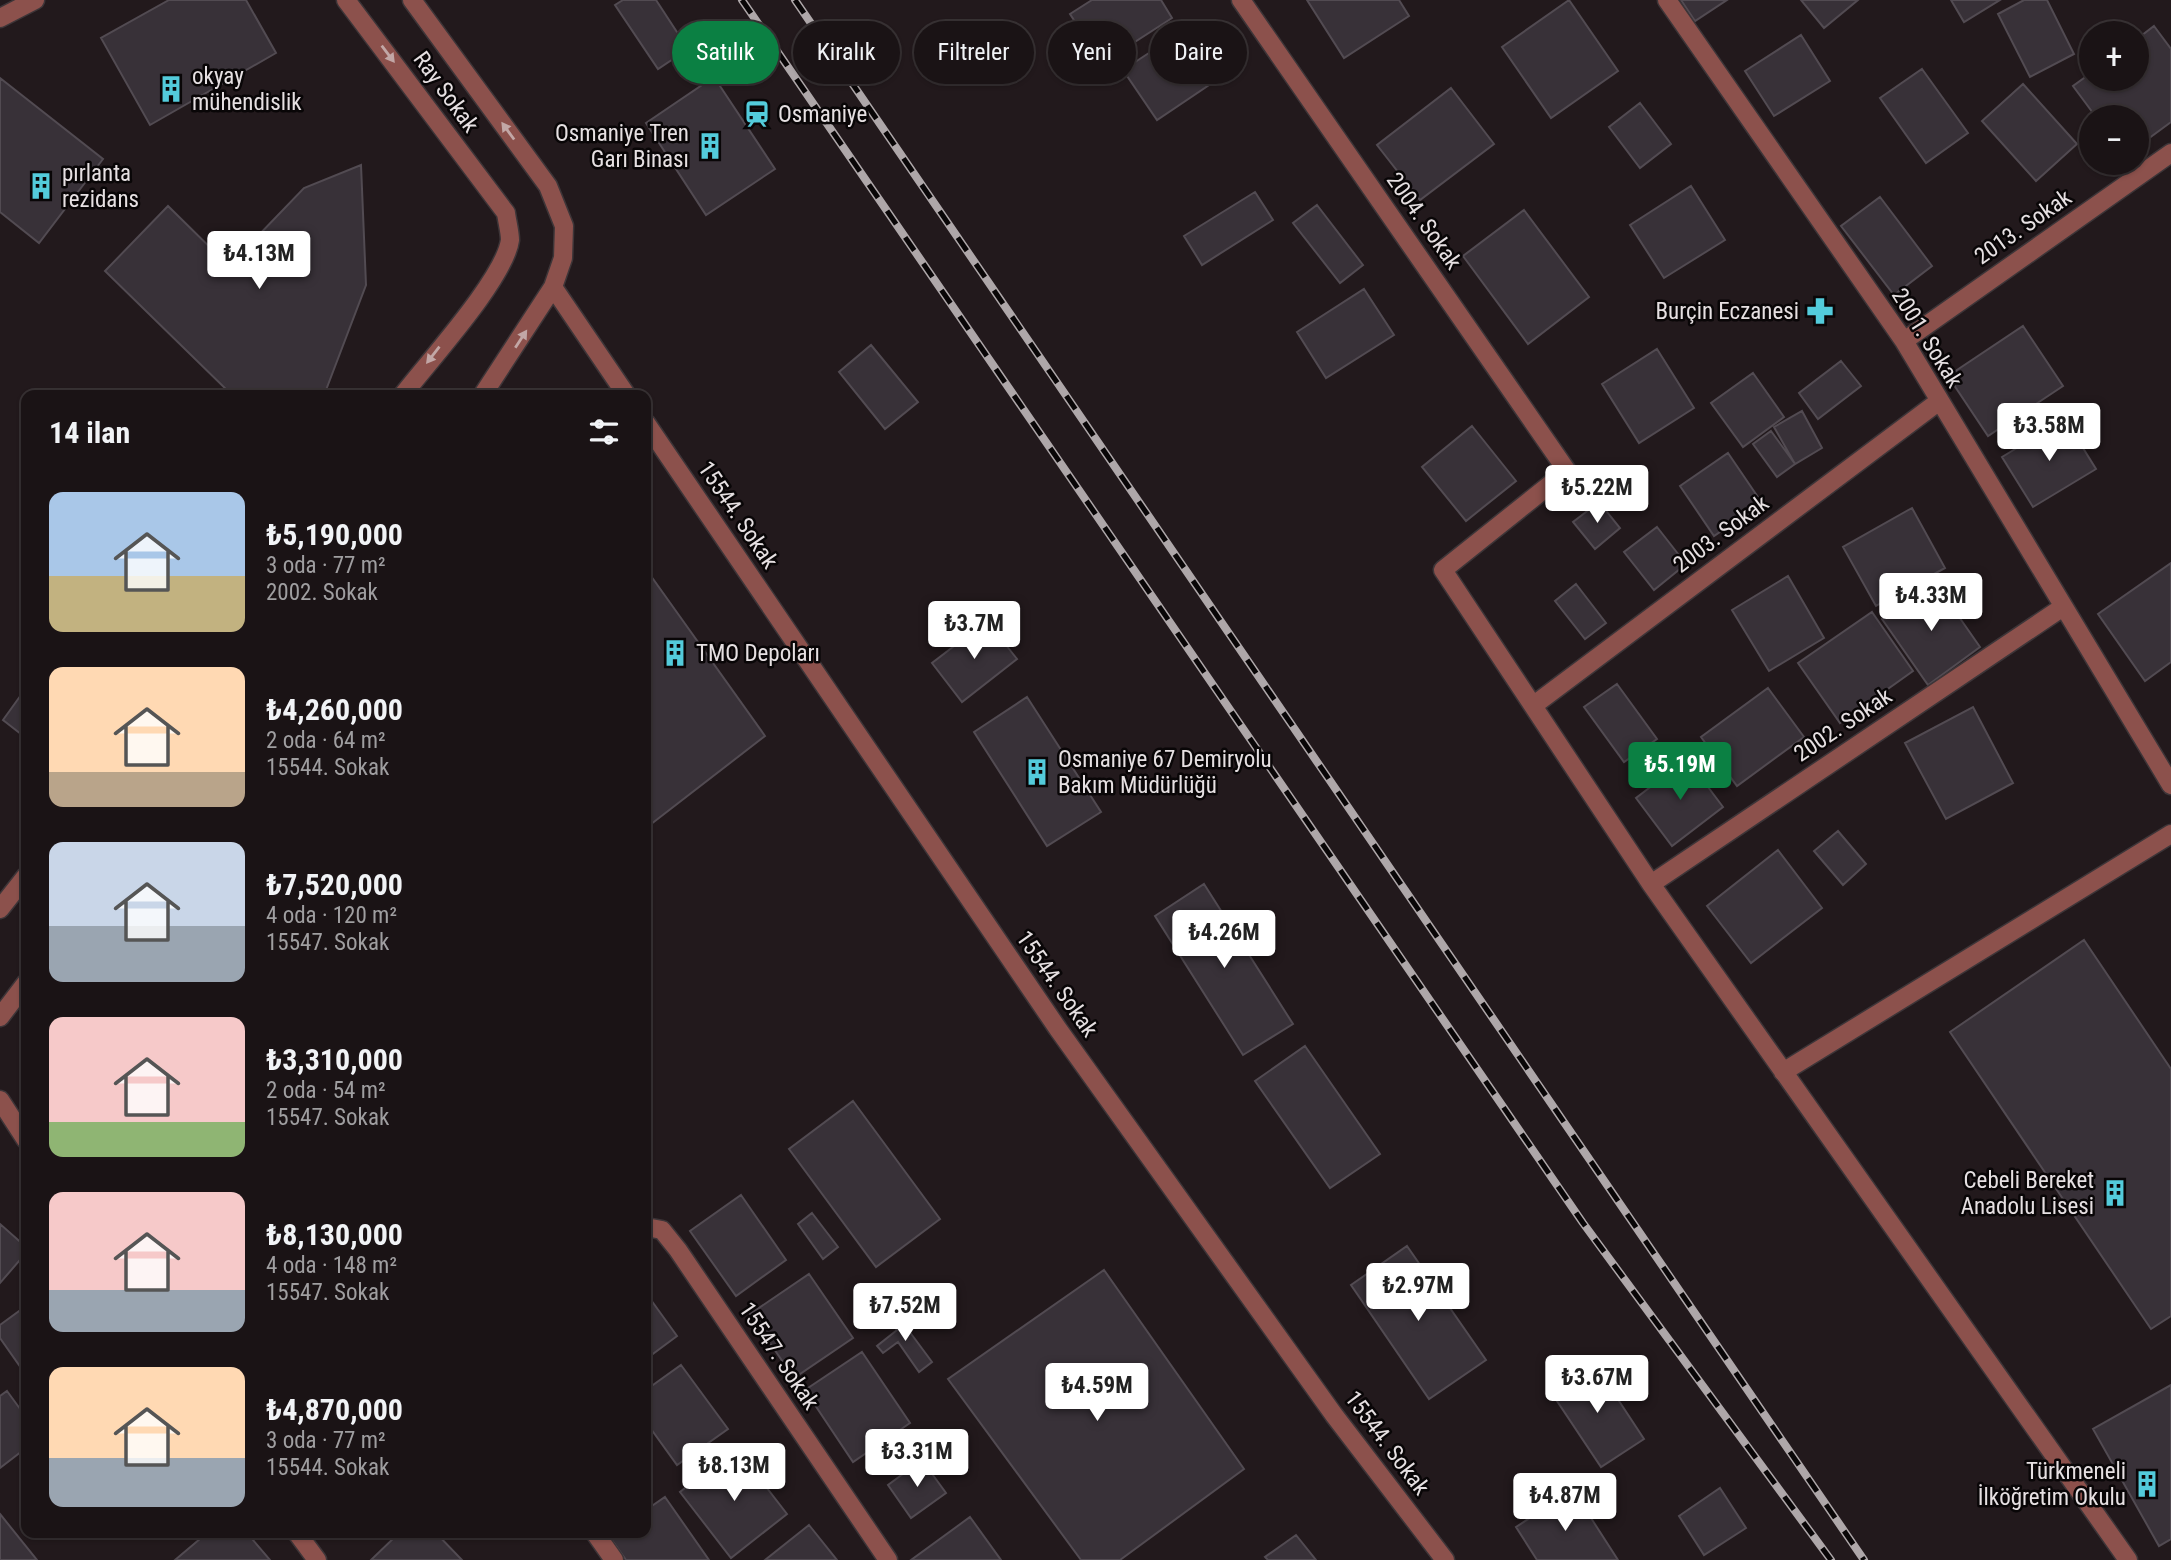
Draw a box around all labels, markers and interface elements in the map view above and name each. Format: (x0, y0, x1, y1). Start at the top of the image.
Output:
chip: Satılık (672, 21, 779, 84)
chip: Kiralık (793, 21, 900, 84)
chip: Filtreler (914, 21, 1034, 84)
chip: Yeni (1048, 21, 1136, 84)
chip: Daire (1150, 21, 1247, 84)
map controls (2079, 21, 2149, 175)
button: + (2079, 21, 2149, 91)
one-way arrow (380, 45, 394, 63)
street label: Ray Sokak (408, 46, 485, 138)
place label: okyay mühendislik (192, 63, 302, 116)
building icon: okyay mühendislik (156, 74, 186, 104)
station icon: Osmaniye (742, 99, 772, 129)
place label: Osmaniye (778, 101, 867, 128)
button: − (2079, 105, 2149, 175)
place label: Osmaniye Tren Garı Binası (555, 120, 689, 173)
one-way arrow (501, 122, 515, 140)
building icon: Osmaniye Tren Garı Binası (695, 131, 725, 161)
place label: pırlanta rezidans (62, 160, 139, 213)
street label: 2004. Sokak (1381, 167, 1468, 275)
building icon: pırlanta rezidans (26, 171, 56, 201)
street label: 2013. Sokak (1969, 183, 2077, 270)
pin: ₺4.13M (202, 232, 316, 291)
text: ₺4.13M (223, 240, 295, 267)
street label: 2001. Sokak (1886, 283, 1968, 393)
pharmacy icon: Burçin Eczanesi (1805, 296, 1835, 326)
place label: Burçin Eczanesi (1656, 298, 1799, 325)
one-way arrow (514, 330, 527, 349)
one-way arrow (426, 346, 441, 364)
pin: ₺3.58M (1992, 404, 2106, 463)
text: ₺3.58M (2013, 412, 2085, 439)
icon: filters (585, 413, 623, 451)
text: 14 ilan (49, 415, 130, 450)
street label: 15544. Sokak (692, 456, 784, 574)
pin: ₺5.22M (1540, 466, 1654, 525)
text: ₺5.22M (1561, 474, 1633, 501)
street label: 2003. Sokak (1668, 489, 1774, 578)
text: ₺5,190,000 (266, 517, 403, 552)
icon: home (105, 520, 189, 604)
text: 3 oda · 77 m² (266, 552, 386, 579)
pin: ₺4.33M (1874, 574, 1988, 633)
text: 2002. Sokak (266, 579, 378, 606)
text: ₺4.33M (1895, 582, 1967, 609)
pin: ₺3.7M (925, 602, 1023, 661)
text: ₺3.7M (944, 610, 1004, 637)
building icon: TMO Depoları (660, 638, 690, 668)
place label: TMO Depoları (696, 640, 820, 667)
street label: 2002. Sokak (1789, 682, 1897, 768)
text: ₺4,260,000 (266, 692, 403, 727)
icon: home (105, 695, 189, 779)
text: 2 oda · 64 m² (266, 727, 386, 754)
pin: ₺5.19M (1623, 742, 1737, 802)
place label: Osmaniye 67 Demiryolu Bakım Müdürlüğü (1058, 746, 1272, 799)
text: ₺5.19M (1644, 751, 1716, 778)
text: 15544. Sokak (266, 754, 389, 781)
building icon: Osmaniye 67 Demiryolu Bakım Müdürlüğü (1022, 757, 1052, 787)
text: ₺7,520,000 (266, 867, 403, 902)
icon: home (105, 870, 189, 954)
text: 4 oda · 120 m² (266, 902, 397, 929)
pin: ₺4.26M (1167, 911, 1281, 970)
text: ₺4.26M (1188, 919, 1260, 946)
street label: 15544. Sokak (1011, 926, 1104, 1043)
text: 15547. Sokak (266, 929, 389, 956)
text: ₺3,310,000 (266, 1042, 403, 1077)
icon: home (105, 1045, 189, 1129)
text: 2 oda · 54 m² (266, 1077, 386, 1104)
text: 15547. Sokak (266, 1104, 389, 1131)
place label: Cebeli Bereket Anadolu Lisesi (1961, 1167, 2094, 1220)
building icon: Cebeli Bereket Anadolu Lisesi (2100, 1178, 2130, 1208)
text: ₺8,130,000 (266, 1217, 403, 1252)
icon: home (105, 1220, 189, 1304)
text: 4 oda · 148 m² (266, 1252, 397, 1279)
pin: ₺2.97M (1361, 1264, 1475, 1323)
text: ₺2.97M (1382, 1272, 1454, 1299)
text: 15547. Sokak (266, 1279, 389, 1306)
pin: ₺7.52M (848, 1284, 962, 1343)
text: ₺7.52M (869, 1292, 941, 1319)
street label: 15547. Sokak (733, 1297, 825, 1415)
pin: ₺3.67M (1540, 1356, 1654, 1415)
pin: ₺4.59M (1040, 1364, 1154, 1423)
text: ₺3.67M (1561, 1364, 1633, 1391)
text: ₺4.59M (1061, 1372, 1133, 1399)
street label: 15544. Sokak (1339, 1386, 1435, 1501)
text: ₺4,870,000 (266, 1392, 403, 1427)
icon: home (105, 1395, 189, 1479)
text: 3 oda · 77 m² (266, 1427, 386, 1454)
pin: ₺3.31M (860, 1430, 974, 1489)
text: ₺3.31M (881, 1438, 953, 1465)
pin: ₺8.13M (677, 1444, 791, 1503)
text: ₺8.13M (698, 1452, 770, 1479)
text: 15544. Sokak (266, 1454, 389, 1481)
place label: Türkmeneli İlköğretim Okulu (1978, 1458, 2126, 1511)
building icon: Türkmeneli İlköğretim Okulu (2132, 1469, 2162, 1499)
pin: ₺4.87M (1508, 1474, 1622, 1533)
text: ₺4.87M (1529, 1482, 1601, 1509)

